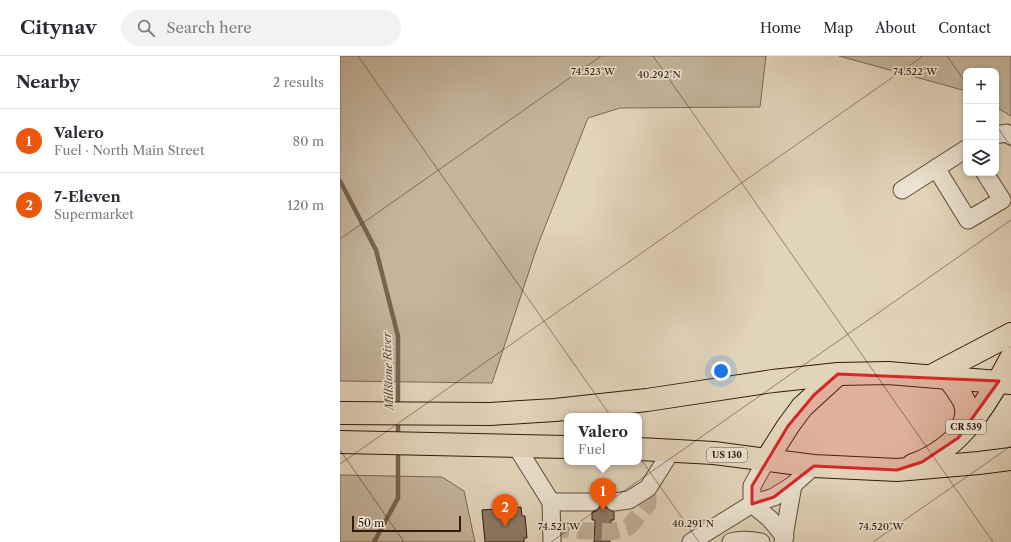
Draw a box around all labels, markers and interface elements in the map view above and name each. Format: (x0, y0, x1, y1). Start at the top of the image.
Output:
search box (121, 10, 401, 46)
text: Citynav (20, 16, 97, 39)
icon: search (135, 17, 157, 39)
text: Search here (167, 18, 252, 37)
text: Home (760, 19, 801, 37)
text: Map (823, 19, 853, 37)
text: About (875, 19, 916, 37)
text: Contact (938, 19, 991, 37)
text: 74.523°W (571, 65, 616, 78)
text: 74.522°W (893, 65, 938, 78)
text: 40.292°N (637, 68, 681, 81)
map controls (963, 68, 999, 176)
button: + (963, 68, 999, 104)
text: Nearby (16, 72, 80, 92)
text: 2 results (273, 74, 324, 90)
button: − (963, 104, 999, 140)
text: Valero (54, 123, 104, 142)
text: 1 (26, 133, 32, 149)
text: 80 m (292, 133, 324, 149)
button: layers (963, 140, 999, 176)
text: Fuel · North Main Street (54, 142, 204, 158)
text: 7-Eleven (54, 187, 121, 206)
text: 2 (25, 197, 33, 213)
text: 120 m (287, 197, 324, 213)
text: Supermarket (54, 206, 134, 222)
water label: Millstone River (380, 331, 396, 412)
your location (711, 361, 731, 381)
popup (564, 413, 642, 465)
road number: CR 539 (946, 420, 986, 434)
text: Valero (578, 422, 628, 441)
text: Fuel (578, 441, 606, 457)
road number: US 130 (707, 448, 747, 462)
pin: 1 (590, 478, 616, 511)
pin: 2 (492, 494, 518, 527)
scale bar (352, 514, 461, 533)
text: 50 m (358, 516, 384, 530)
text: 40.291°N (672, 517, 714, 530)
text: 74.521°W (538, 520, 581, 533)
text: 74.520°W (859, 520, 904, 533)

